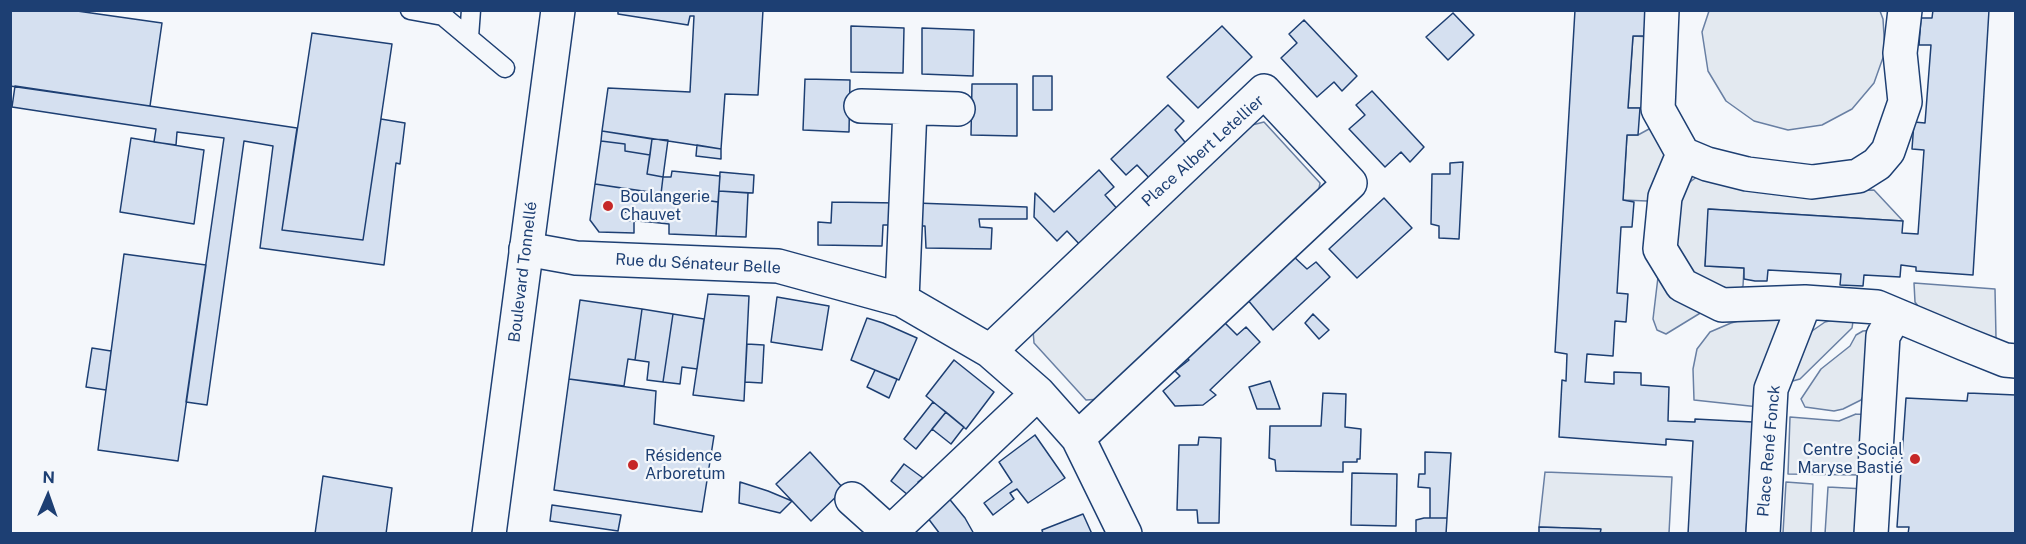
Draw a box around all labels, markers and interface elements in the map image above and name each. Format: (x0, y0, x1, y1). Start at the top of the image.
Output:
street label: Place Albert Letellier (1138, 91, 1268, 211)
place label: Boulangerie Chauvet (620, 187, 710, 225)
marker: Boulangerie Chauvet (601, 199, 615, 213)
street label: Boulevard Tonnellé (505, 200, 541, 344)
street label: Rue du Sénateur Belle (615, 250, 781, 278)
street label: Place René Fonck (1754, 384, 1784, 518)
place label: Centre Social Maryse Bastié (1797, 440, 1903, 478)
place label: Résidence Arboretum (645, 446, 725, 484)
marker: Centre Social Maryse Bastié (1908, 452, 1922, 466)
marker: Résidence Arboretum (626, 458, 640, 472)
north arrow (18, 466, 78, 526)
text: N (42, 468, 55, 487)

